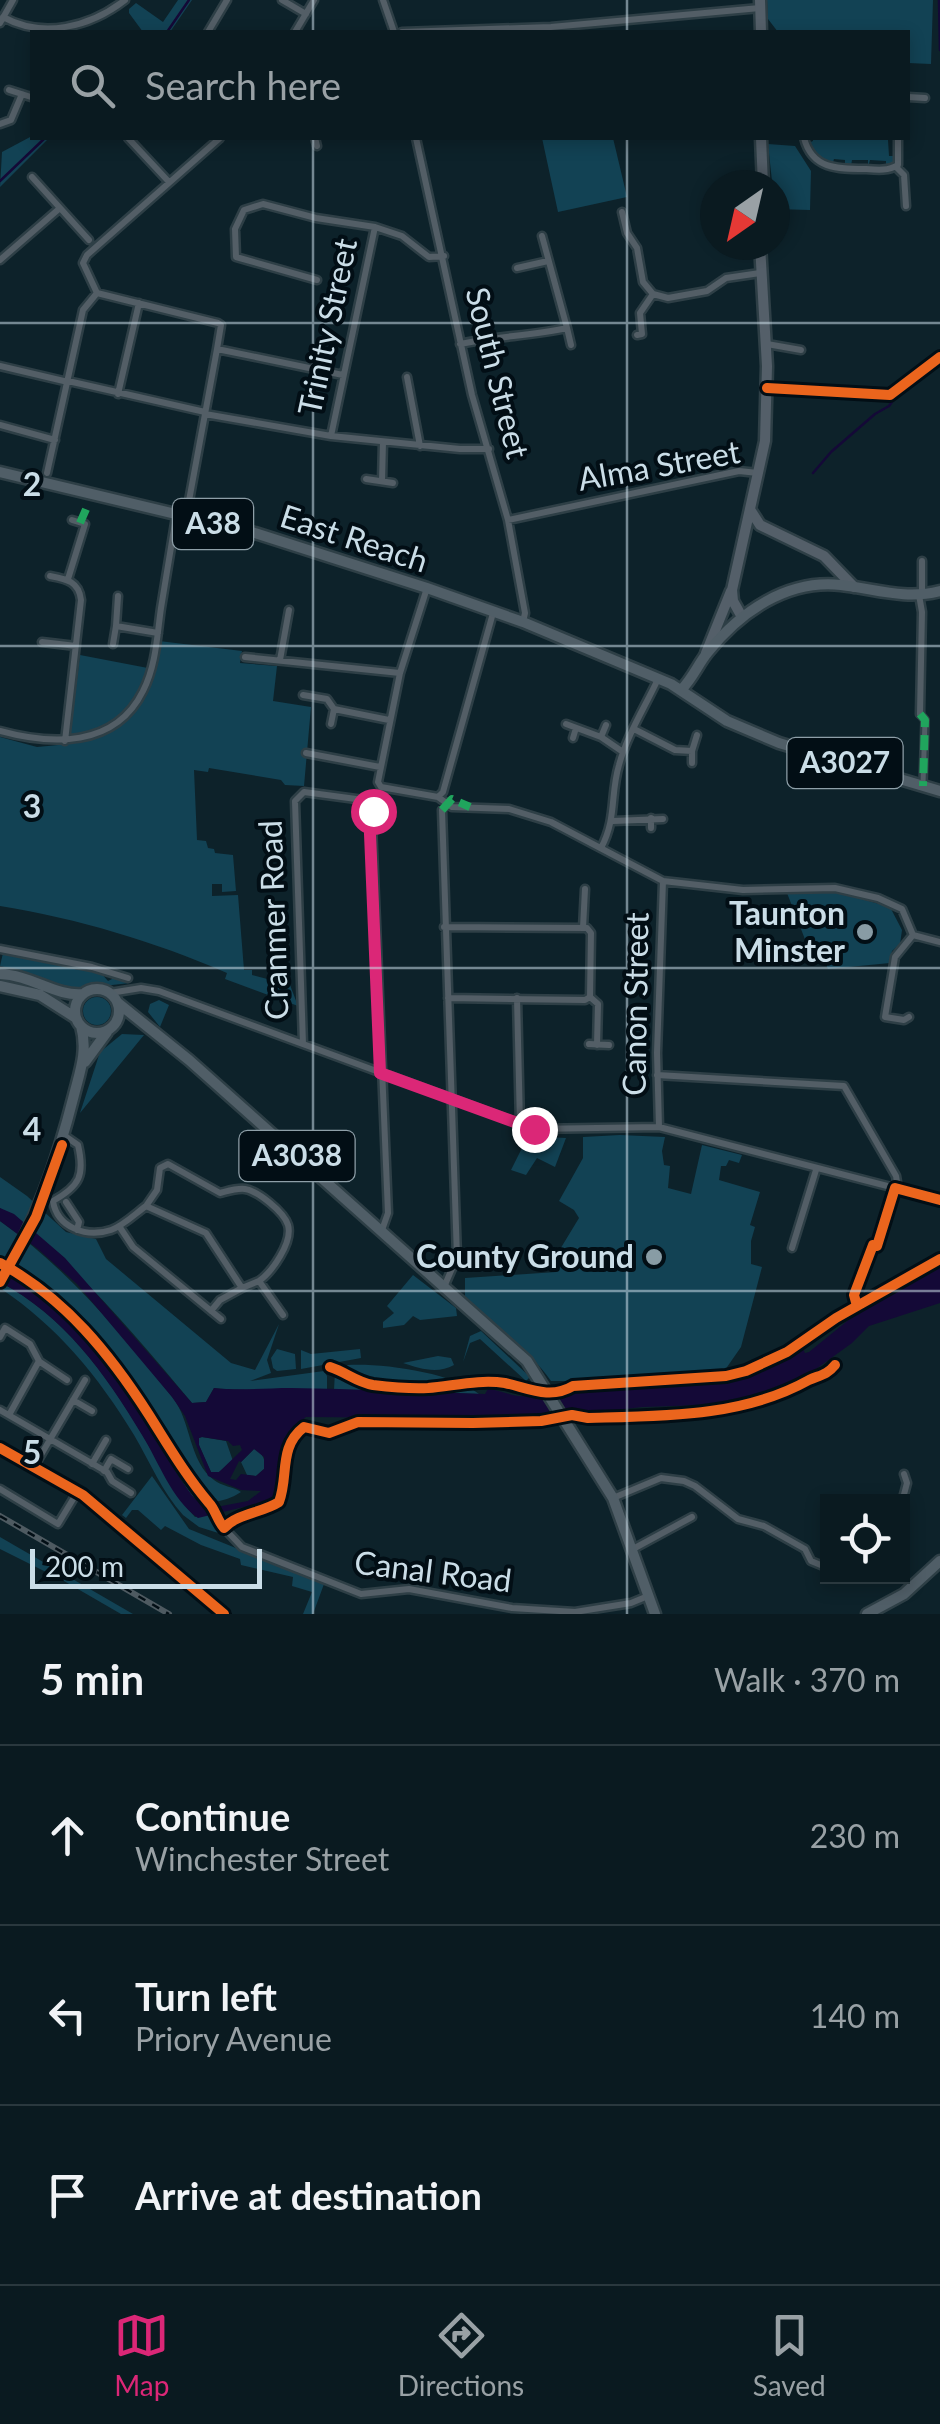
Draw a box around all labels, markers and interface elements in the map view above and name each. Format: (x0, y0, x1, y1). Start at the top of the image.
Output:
search box (30, 30, 910, 140)
icon: search (65, 58, 120, 113)
text: Search here (145, 62, 341, 108)
north arrow (700, 170, 790, 260)
street label: Trinity Street (289, 234, 364, 419)
street label: South Street (458, 283, 539, 463)
street label: Alma Street (575, 431, 743, 498)
text: 2 (23, 464, 41, 503)
street label: East Reach (276, 495, 433, 580)
road number: A38 (173, 499, 253, 549)
road number: A3027 (788, 738, 902, 788)
text: 3 (23, 786, 41, 825)
route start (351, 789, 397, 835)
street label: Cranmer Road (250, 820, 295, 1021)
place label: Taunton Minster (729, 893, 845, 969)
street label: Canon Street (613, 911, 656, 1096)
marker: Taunton Minster (854, 921, 876, 943)
route end (512, 1107, 558, 1153)
text: 4 (23, 1109, 41, 1148)
road number: A3038 (240, 1131, 354, 1181)
place label: County Ground (416, 1236, 634, 1275)
marker: County Ground (643, 1246, 665, 1268)
text: 5 (23, 1432, 41, 1471)
map controls (820, 1494, 910, 1584)
button: locate (820, 1494, 910, 1584)
street label: Canal Road (353, 1542, 514, 1599)
scale bar (30, 1544, 262, 1588)
text: 200 m (45, 1549, 124, 1583)
text: 5 min (40, 1654, 144, 1704)
text: Walk · 370 m (714, 1660, 900, 1699)
text: Continue (135, 1793, 290, 1839)
icon: ahead (40, 1808, 95, 1863)
text: 230 m (810, 1816, 900, 1855)
text: Winchester Street (135, 1839, 389, 1878)
text: Turn left (135, 1973, 277, 2019)
icon: left (40, 1988, 95, 2043)
text: 140 m (810, 1996, 900, 2035)
text: Priory Avenue (135, 2019, 332, 2058)
icon: arrive (40, 2168, 95, 2223)
text: Arrive at destination (135, 2172, 482, 2218)
tab: Map (114, 2308, 169, 2402)
tab: Directions (398, 2308, 524, 2402)
tab: Saved (753, 2308, 826, 2402)

